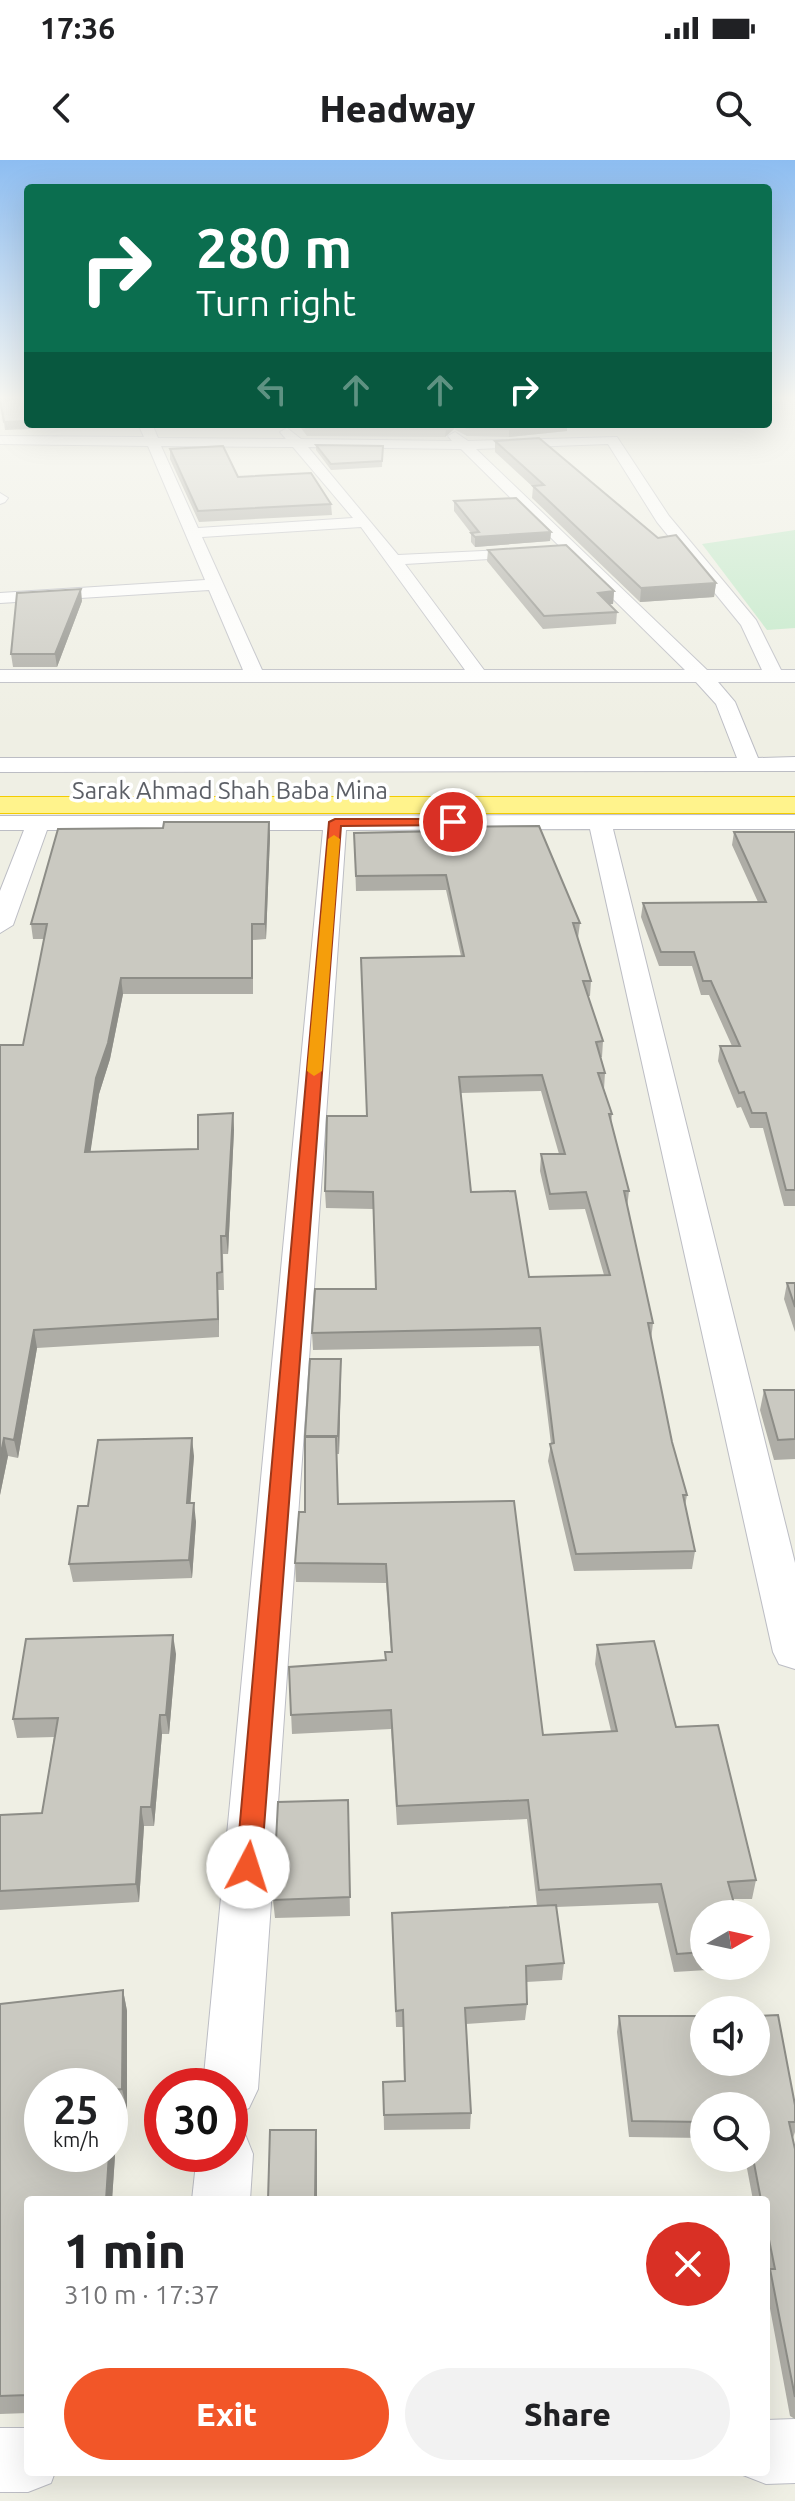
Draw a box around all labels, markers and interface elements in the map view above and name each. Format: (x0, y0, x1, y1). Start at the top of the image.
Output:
text: 17:36 (40, 11, 115, 45)
icon: back (40, 86, 84, 130)
icon: search (711, 86, 755, 130)
text: Headway (319, 88, 476, 129)
icon: right (64, 216, 168, 320)
text: 280 m (196, 216, 352, 279)
text: Turn right (196, 282, 356, 323)
icon: left (250, 368, 294, 412)
icon: ahead (334, 368, 378, 412)
icon: ahead (418, 368, 462, 412)
icon: right (502, 368, 546, 412)
street label: Sarak Ahmad Shah Baba Mina (72, 777, 388, 804)
pin (419, 788, 487, 856)
icon: arrive (431, 800, 475, 844)
position arrow (206, 1825, 290, 1909)
north arrow (690, 1900, 770, 1980)
map controls (690, 1900, 770, 2172)
button: sound (690, 1996, 770, 2076)
speed limit sign: 30 (144, 2068, 248, 2172)
text: 25 (53, 2087, 99, 2132)
button: search (690, 2092, 770, 2172)
text: km/h (53, 2128, 99, 2151)
button: close (646, 2222, 730, 2306)
text: 1 min (64, 2223, 186, 2277)
text: 310 m · 17:37 (64, 2280, 220, 2309)
button: Exit (64, 2368, 389, 2460)
button: Share (405, 2368, 730, 2460)

